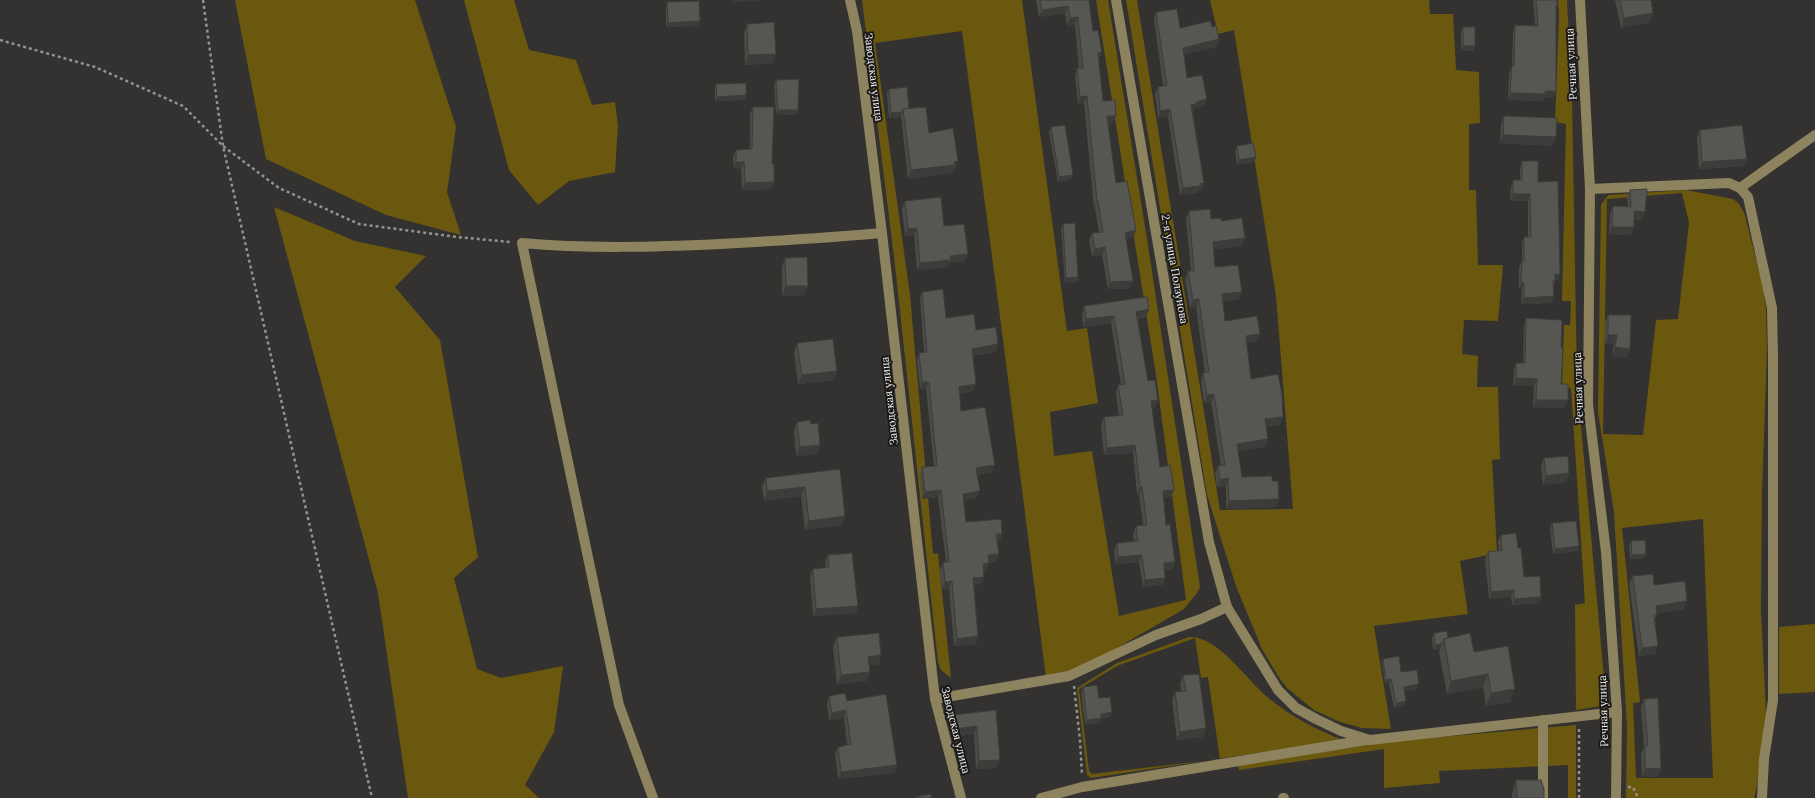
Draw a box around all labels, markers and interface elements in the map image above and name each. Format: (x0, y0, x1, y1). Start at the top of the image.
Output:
street label: Речная улица (1562, 27, 1580, 100)
street label: Заводская улица (862, 32, 886, 122)
street label: 2-я улица Ползунова (1158, 213, 1192, 325)
street label: Речная улица (1570, 352, 1586, 424)
street label: Заводская улица (877, 356, 901, 446)
street label: Речная улица (1595, 675, 1611, 747)
street label: Заводская улица (938, 685, 974, 775)

